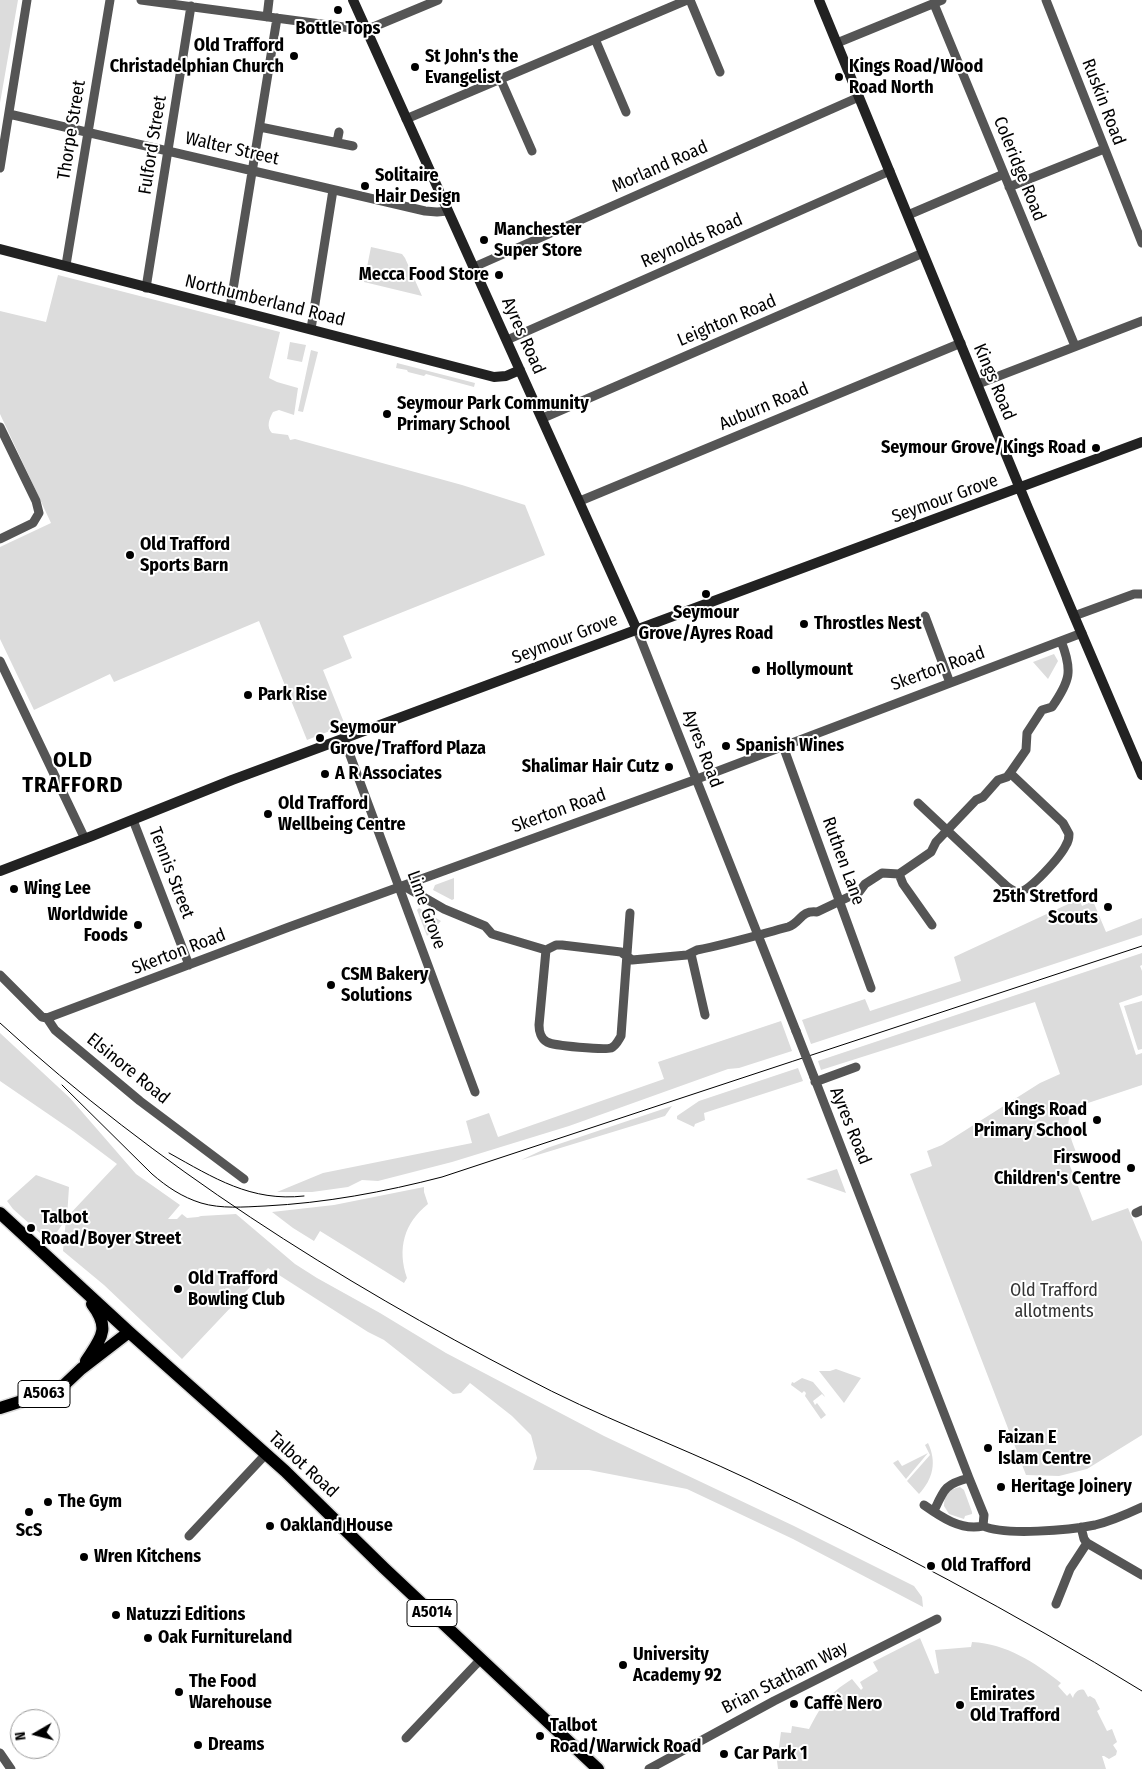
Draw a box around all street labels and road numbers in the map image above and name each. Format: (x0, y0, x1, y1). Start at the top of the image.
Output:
street label: Ruskin Road (1077, 56, 1129, 148)
street label: Thorpe Street (53, 79, 91, 181)
street label: Fulford Street (135, 94, 171, 196)
street label: Coleridge Road (988, 114, 1050, 224)
street label: Walter Street (183, 128, 281, 170)
street label: Morland Road (609, 136, 711, 198)
street label: Reynolds Road (638, 209, 746, 273)
street label: Northumberland Road (183, 271, 347, 331)
street label: Leighton Road (674, 291, 780, 351)
street label: Ayres Road (497, 294, 549, 378)
street label: Kings Road (968, 340, 1020, 424)
street label: Auburn Road (716, 378, 812, 436)
street label: Seymour Grove (889, 470, 1001, 528)
street label: Seymour Grove (509, 609, 621, 669)
street label: Skerton Road (888, 642, 988, 696)
street label: Ayres Road (677, 707, 727, 791)
street label: Skerton Road (509, 784, 609, 838)
street label: Ruthen Lane (817, 814, 869, 908)
street label: Tennis Street (144, 824, 198, 922)
street label: Lime Grove (402, 868, 450, 952)
street label: Skerton Road (129, 924, 229, 980)
street label: Elsinore Road (82, 1029, 174, 1109)
street label: Ayres Road (825, 1084, 875, 1168)
road number: A5063 (18, 1380, 70, 1408)
street label: Talbot Road (264, 1427, 342, 1503)
road number: A5014 (407, 1600, 457, 1626)
street label: Brian Statham Way (718, 1637, 852, 1719)

